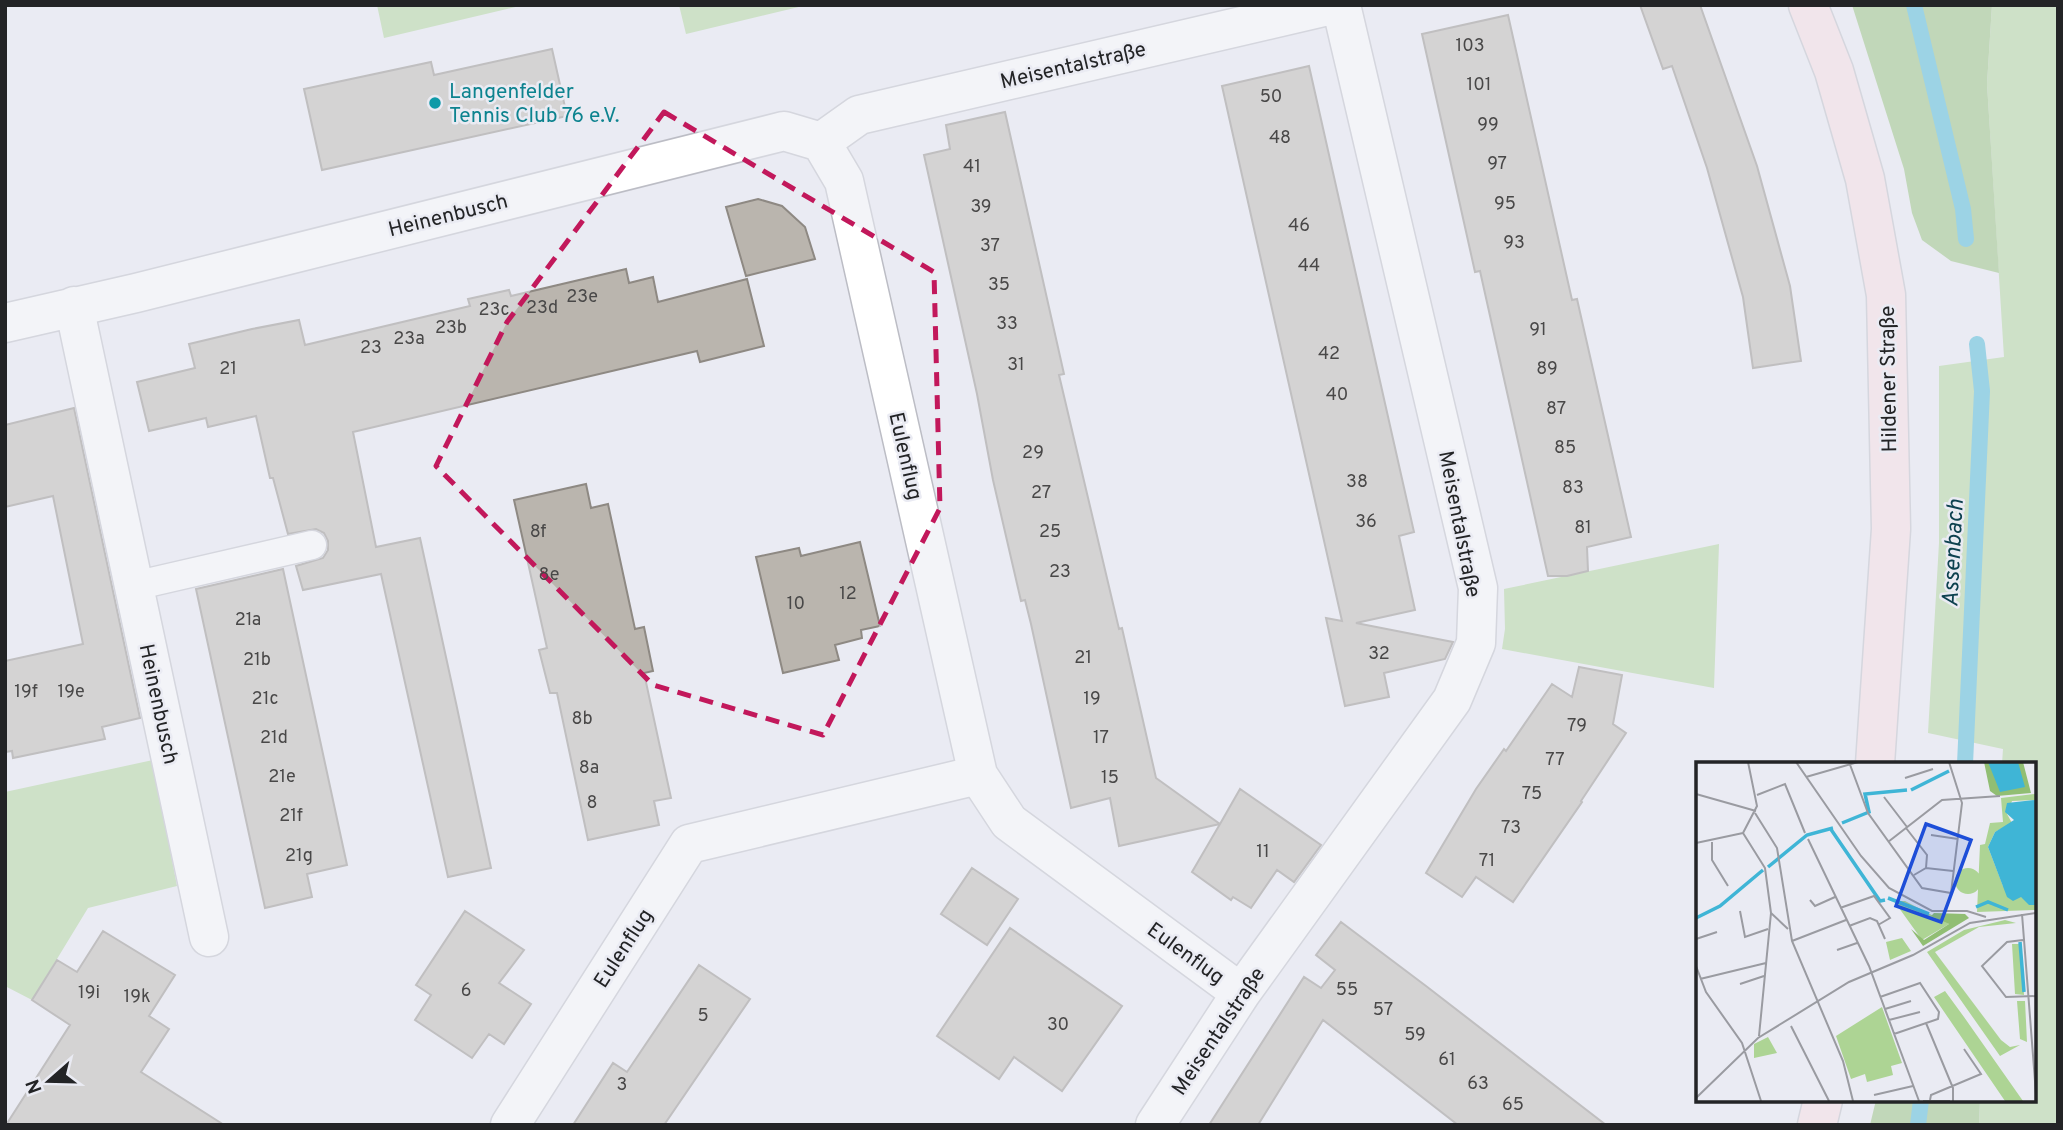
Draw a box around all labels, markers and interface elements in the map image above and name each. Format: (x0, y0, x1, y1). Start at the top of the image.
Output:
house number: 103 (1455, 35, 1485, 58)
street label: Meisentalstraße (998, 37, 1149, 96)
house number: 101 (1467, 74, 1491, 97)
place label: Langenfelder Tennis Club 76 e.V. (449, 79, 619, 130)
house number: 50 (1260, 86, 1282, 109)
marker: Langenfelder Tennis Club 76 e.V. (427, 95, 443, 111)
house number: 99 (1477, 114, 1499, 137)
house number: 48 (1269, 127, 1291, 150)
house number: 97 (1487, 153, 1507, 176)
house number: 41 (963, 156, 981, 179)
street label: Heinenbusch (386, 189, 511, 244)
house number: 95 (1494, 193, 1516, 216)
house number: 39 (970, 196, 992, 219)
house number: 46 (1288, 215, 1310, 238)
house number: 93 (1503, 232, 1525, 255)
house number: 37 (980, 235, 1000, 258)
house number: 44 (1298, 255, 1320, 278)
house number: 35 (988, 274, 1010, 297)
house number: 23e (566, 286, 598, 309)
house number: 23d (526, 297, 558, 320)
house number: 23c (478, 299, 510, 322)
street label: Hildener Straße (1875, 305, 1904, 453)
house number: 33 (996, 313, 1018, 336)
house number: 23b (435, 317, 467, 340)
house number: 91 (1529, 319, 1547, 342)
house number: 23a (393, 328, 425, 351)
house number: 23 (360, 337, 382, 360)
house number: 42 (1318, 343, 1340, 366)
house number: 31 (1007, 354, 1025, 377)
house number: 21 (219, 358, 237, 381)
house number: 89 (1536, 358, 1558, 381)
house number: 40 (1326, 384, 1348, 407)
house number: 87 (1546, 398, 1566, 421)
street label: Eulenflug (881, 410, 928, 503)
house number: 85 (1554, 437, 1576, 460)
house number: 29 (1022, 442, 1044, 465)
street label: Meisentalstraße (1431, 449, 1486, 600)
house number: 38 (1346, 471, 1368, 494)
house number: 83 (1562, 477, 1584, 500)
house number: 27 (1031, 482, 1051, 505)
water label: Assenbach (1937, 498, 1972, 608)
house number: 36 (1355, 511, 1377, 534)
house number: 81 (1574, 517, 1592, 540)
house number: 8f (530, 521, 546, 544)
house number: 25 (1039, 521, 1061, 544)
house number: 23 (1049, 561, 1071, 584)
house number: 8e (539, 564, 559, 587)
house number: 12 (839, 583, 857, 606)
house number: 10 (787, 593, 805, 616)
house number: 21a (235, 609, 261, 632)
street label: Heinenbusch (132, 642, 183, 767)
house number: 32 (1368, 643, 1390, 666)
house number: 21 (1074, 647, 1092, 670)
house number: 21b (243, 649, 271, 672)
house number: 19f (14, 681, 38, 704)
house number: 19e (57, 681, 85, 704)
house number: 21c (252, 688, 278, 711)
house number: 19 (1083, 688, 1101, 711)
house number: 8b (571, 708, 593, 731)
house number: 79 (1567, 715, 1587, 738)
house number: 21d (260, 727, 288, 750)
house number: 17 (1093, 727, 1109, 750)
house number: 77 (1545, 749, 1565, 772)
house number: 8a (579, 757, 599, 780)
inset map (1696, 762, 2035, 1102)
house number: 21e (268, 766, 296, 789)
house number: 15 (1101, 767, 1119, 790)
house number: 75 (1522, 783, 1542, 806)
house number: 8 (587, 792, 598, 815)
house number: 21f (279, 805, 303, 828)
house number: 73 (1501, 817, 1521, 840)
house number: 11 (1256, 841, 1270, 864)
house number: 21g (285, 845, 313, 868)
house number: 71 (1479, 850, 1495, 873)
street label: Eulenflug (589, 904, 660, 994)
street label: Eulenflug (1141, 917, 1229, 991)
street label: Meisentalstraße (1166, 963, 1272, 1101)
house number: 55 (1336, 979, 1358, 1002)
house number: 6 (461, 980, 471, 1003)
house number: 19i (78, 982, 100, 1005)
house number: 19k (123, 986, 151, 1009)
house number: 57 (1373, 999, 1393, 1022)
house number: 5 (697, 1005, 709, 1028)
house number: 30 (1047, 1014, 1069, 1037)
house number: 59 (1404, 1024, 1426, 1047)
north arrow (14, 1046, 84, 1116)
house number: 61 (1438, 1049, 1456, 1072)
house number: 63 (1467, 1073, 1489, 1096)
house number: 3 (617, 1074, 627, 1097)
text: N (21, 1076, 49, 1097)
house number: 65 (1502, 1094, 1524, 1117)

